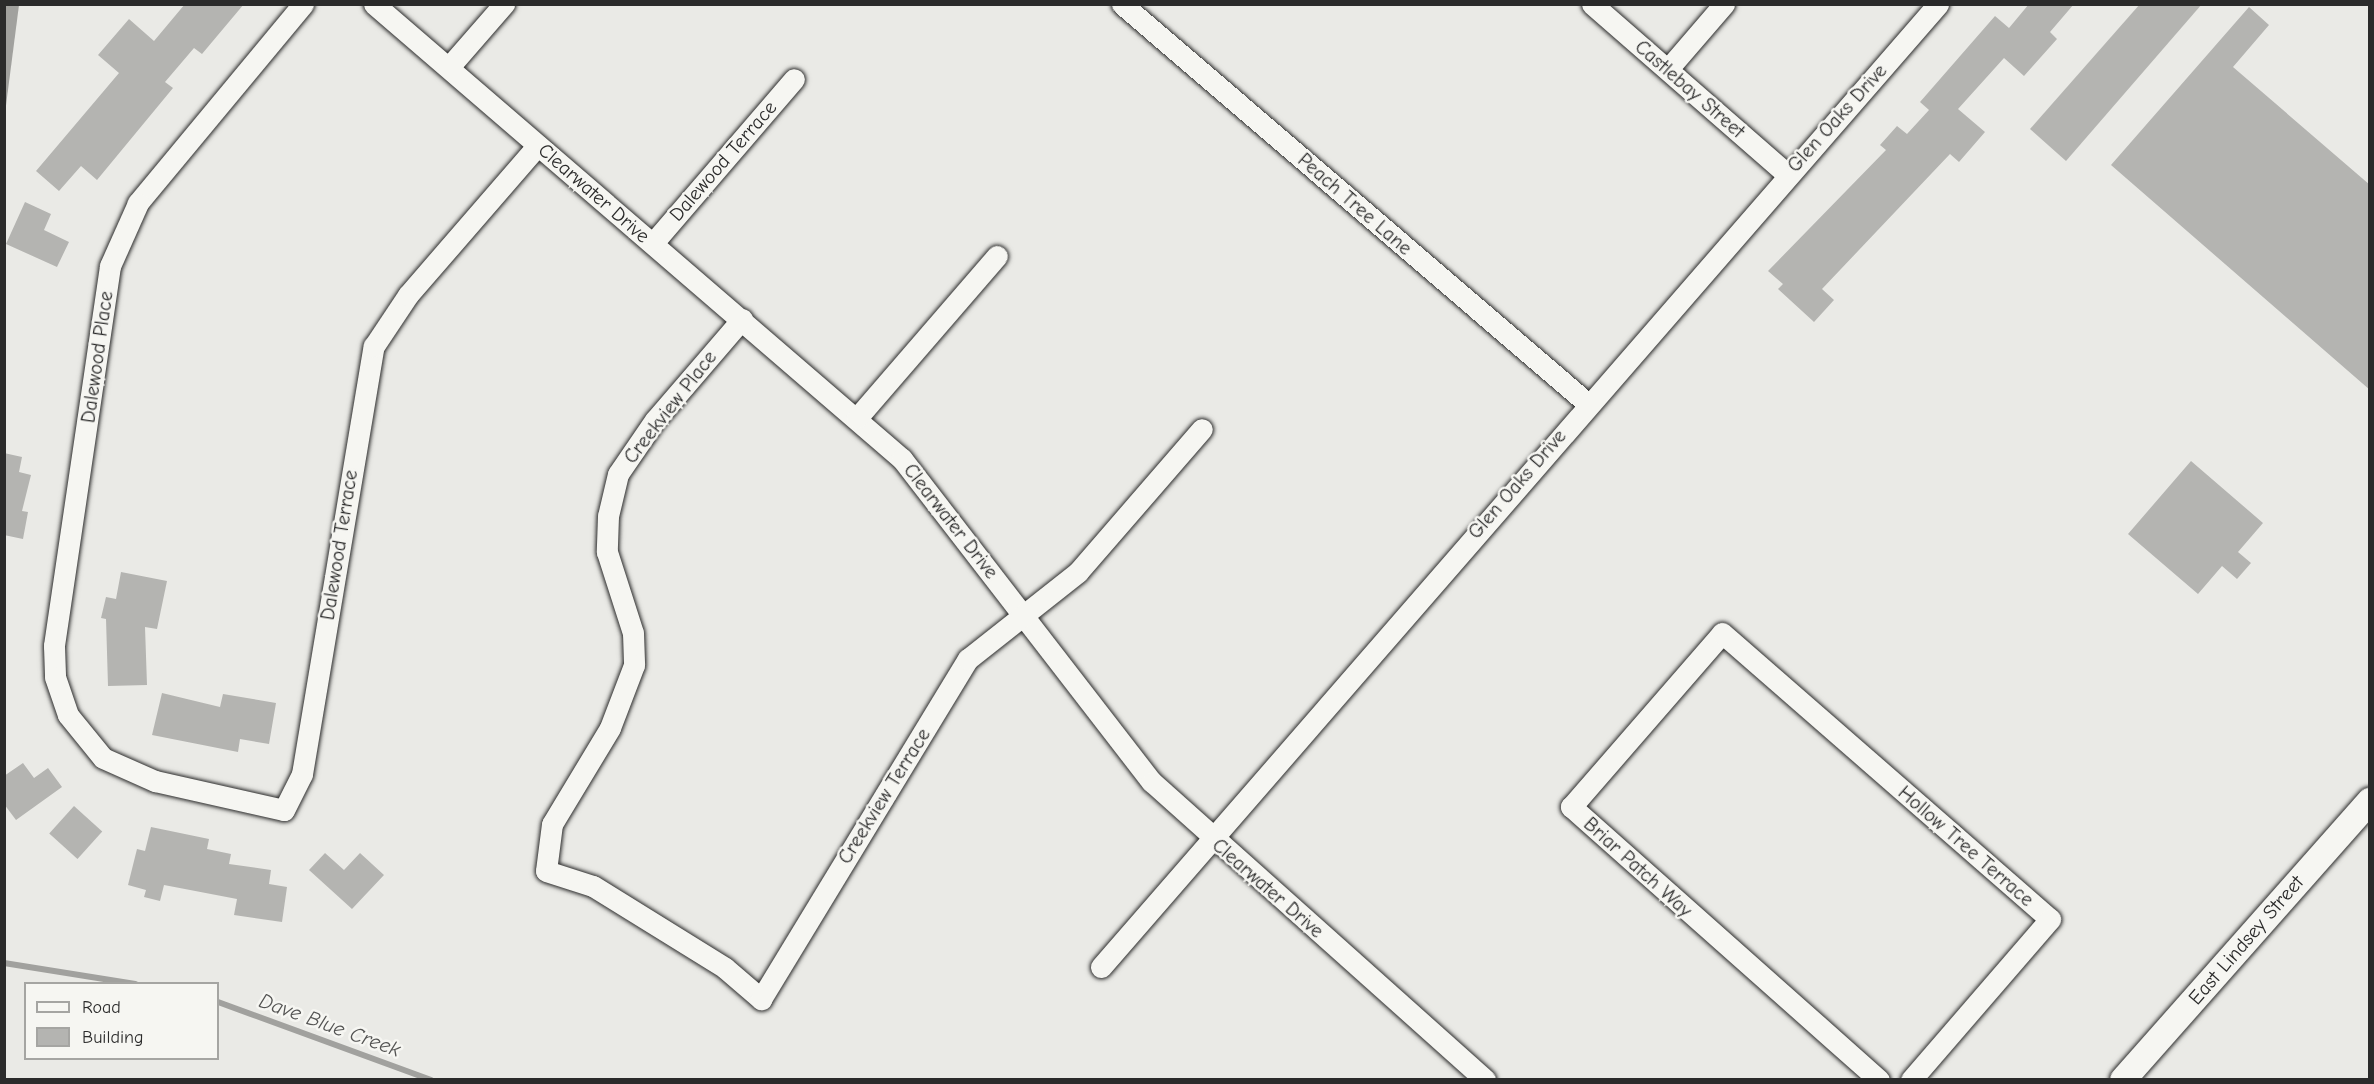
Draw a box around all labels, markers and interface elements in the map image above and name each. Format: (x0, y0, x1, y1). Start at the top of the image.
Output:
street label: Castlebay Street (1630, 35, 1750, 143)
street label: Glen Oaks Drive (1782, 59, 1892, 177)
street label: Dalewood Terrace (664, 96, 782, 226)
street label: Clearwater Drive (533, 138, 655, 248)
street label: Peach Tree Lane (1293, 148, 1417, 260)
street label: Dalewood Place (76, 290, 118, 424)
street label: Creekview Place (618, 346, 722, 468)
street label: Glen Oaks Drive (1463, 424, 1571, 544)
street label: Clearwater Drive (899, 459, 1003, 583)
street label: Dalewood Terrace (315, 468, 363, 622)
street label: Creekview Terrace (833, 724, 935, 868)
street label: Hollow Tree Terrace (1893, 781, 2039, 911)
street label: Briar Patch Way (1579, 812, 1697, 922)
street label: Clearwater Drive (1207, 833, 1329, 943)
street label: East Lindsey Street (2183, 871, 2309, 1009)
legend (24, 982, 219, 1060)
water label: Dave Blue Creek (256, 988, 404, 1062)
text: Road (82, 997, 121, 1018)
text: Building (82, 1027, 144, 1048)

